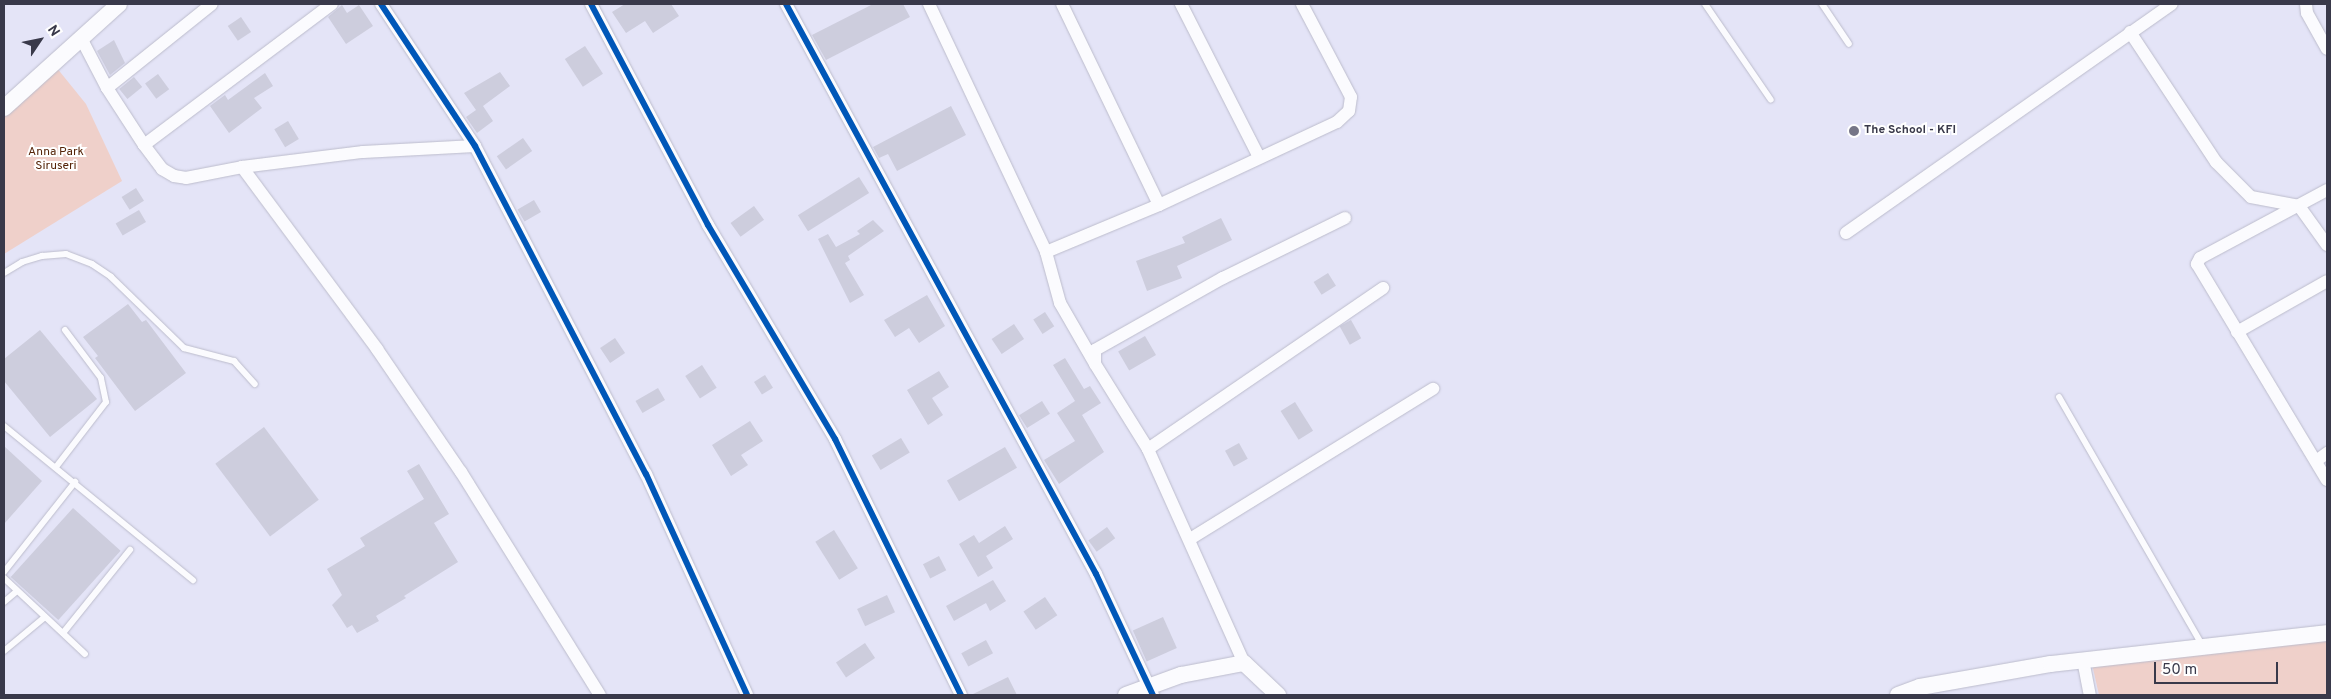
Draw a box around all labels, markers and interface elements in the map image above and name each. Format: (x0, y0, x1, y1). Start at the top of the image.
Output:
north arrow (15, 15, 65, 65)
text: N (43, 22, 63, 40)
place label: The School - KFI (1864, 124, 1956, 138)
marker: The School - KFI (1848, 125, 1860, 137)
park label: Anna Park Siruseri (28, 146, 84, 174)
scale bar (2156, 652, 2280, 684)
text: 50 m (2162, 661, 2197, 680)

